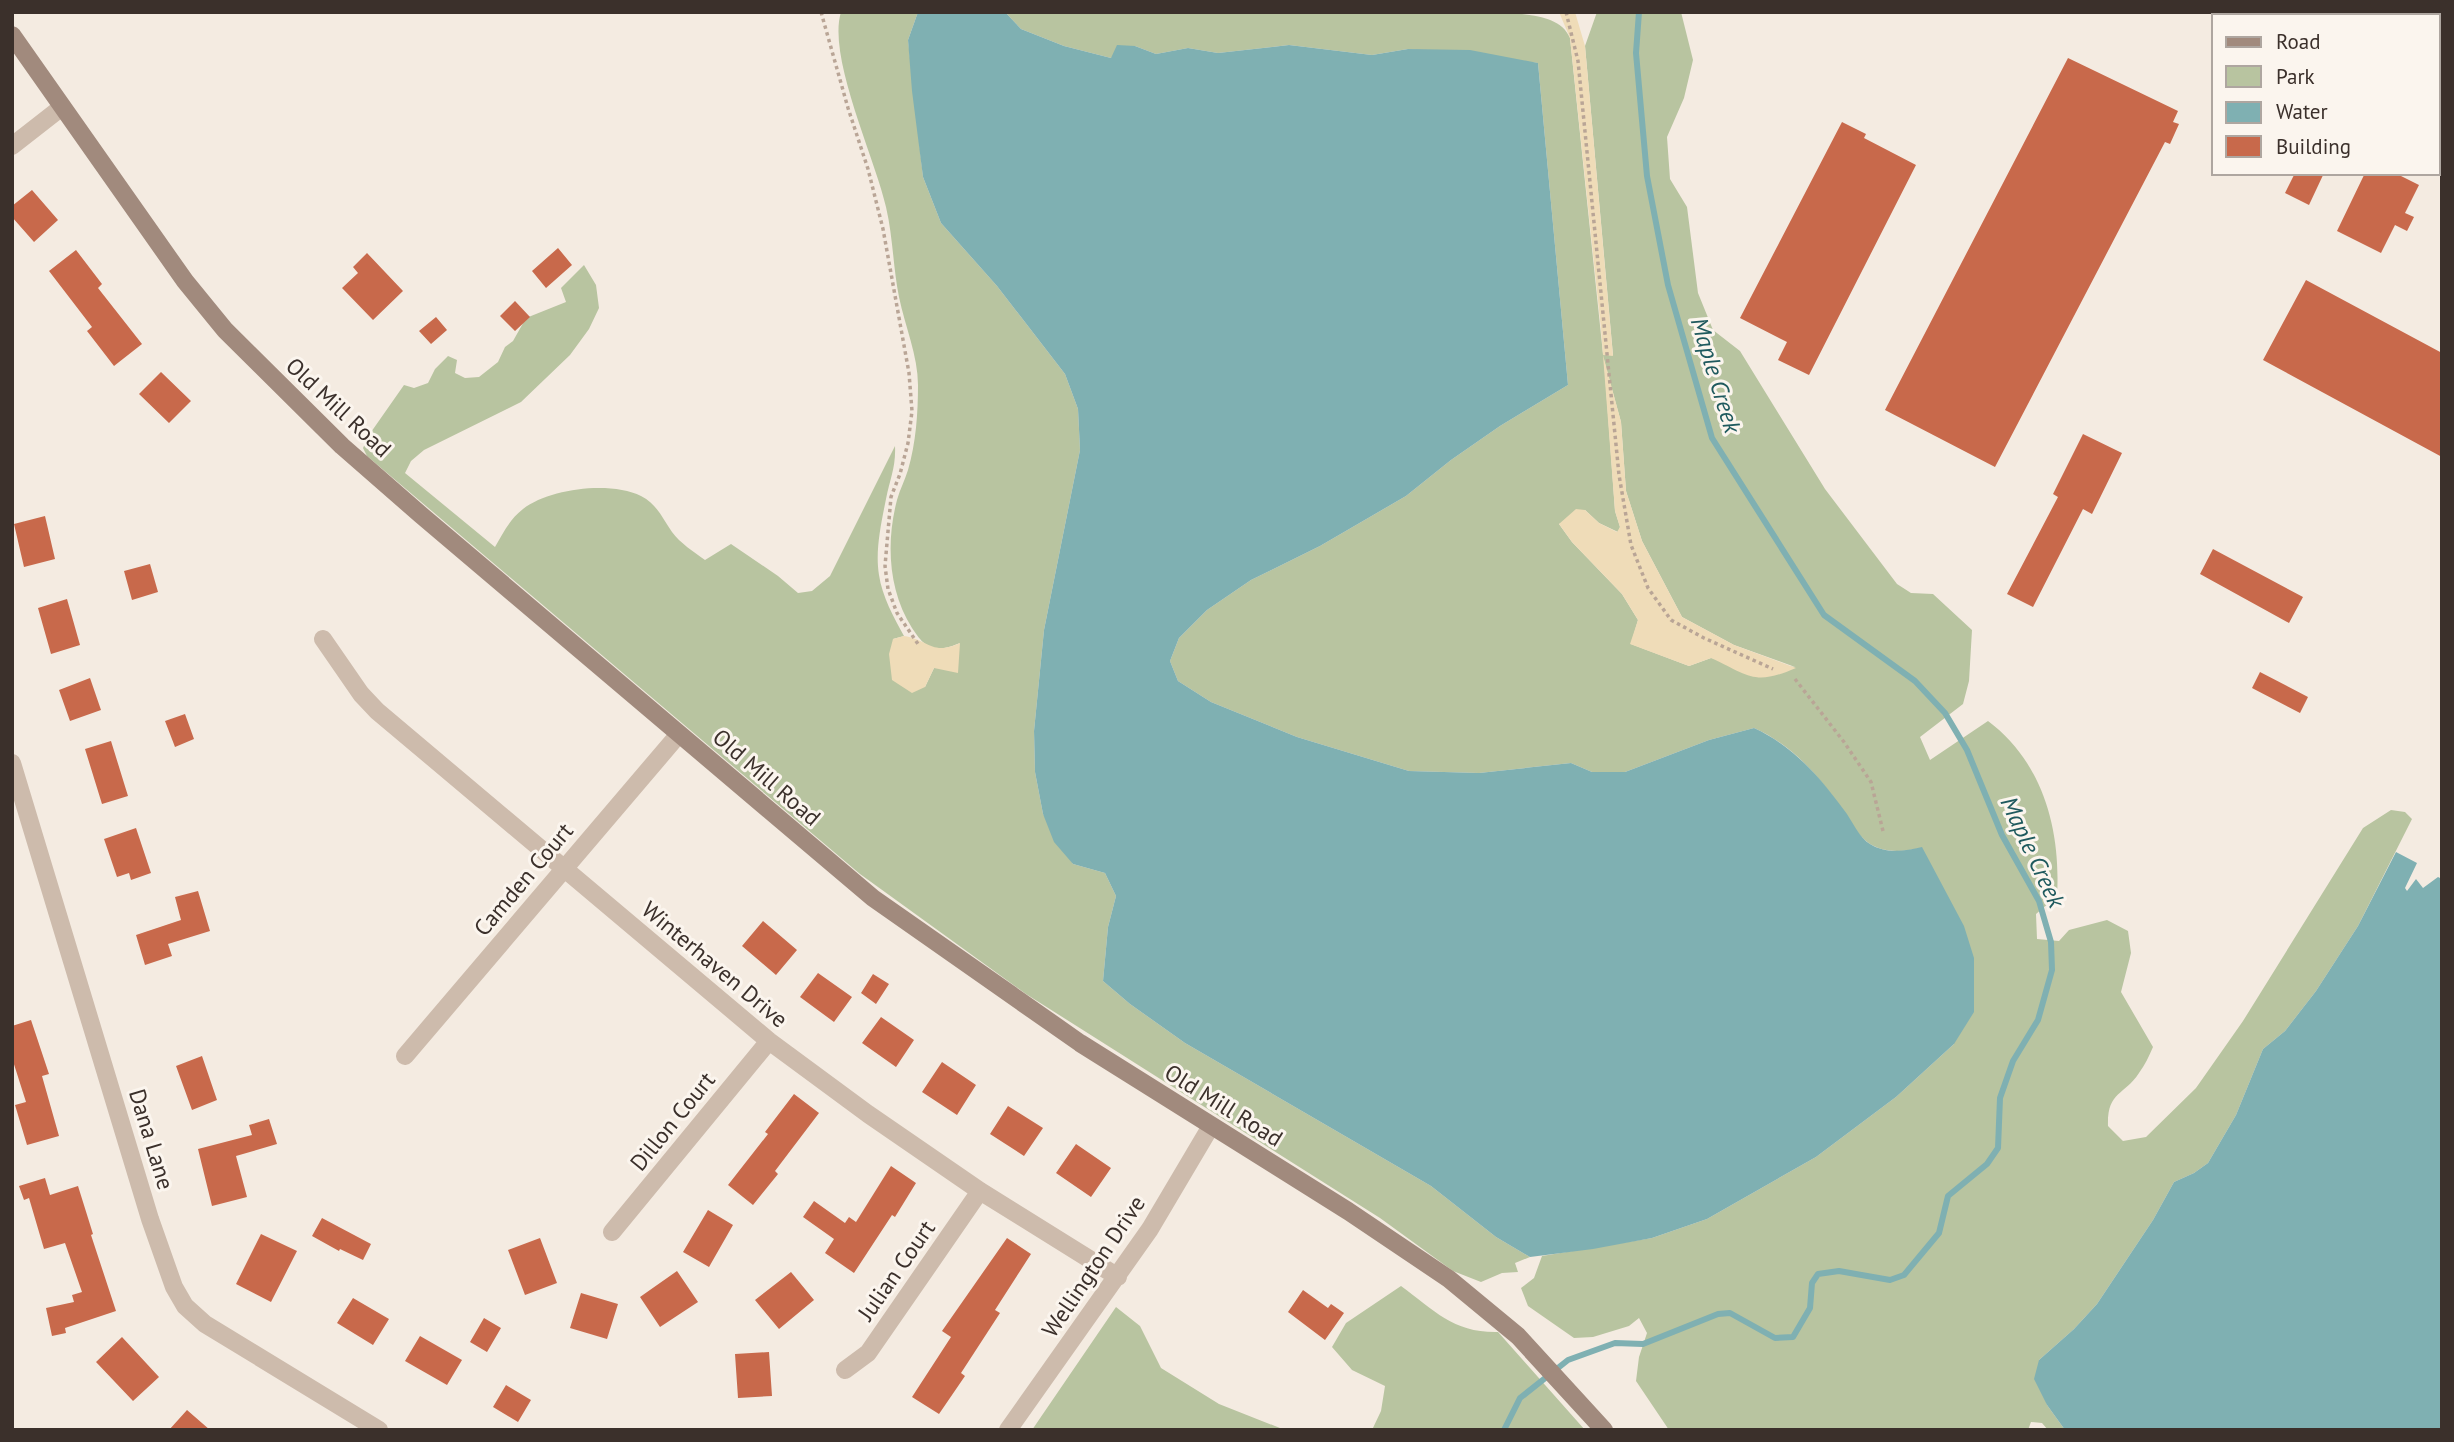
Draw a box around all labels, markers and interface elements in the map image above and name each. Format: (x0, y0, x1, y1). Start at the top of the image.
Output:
legend (2212, 14, 2440, 175)
text: Road (2276, 28, 2320, 55)
text: Park (2276, 63, 2315, 90)
text: Water (2276, 98, 2328, 125)
text: Building (2276, 133, 2351, 160)
water label: Maple Creek (1684, 314, 1749, 438)
street label: Old Mill Road (280, 351, 398, 463)
street label: Old Mill Road (707, 722, 827, 832)
water label: Maple Creek (1994, 791, 2073, 914)
street label: Camden Court (467, 816, 579, 942)
street label: Winterhaven Drive (636, 895, 794, 1033)
street label: Old Mill Road (1160, 1057, 1288, 1153)
street label: Dillon Court (623, 1065, 721, 1176)
street label: Dana Lane (123, 1085, 181, 1193)
street label: Wellington Drive (1035, 1190, 1151, 1342)
street label: Julian Court (850, 1214, 941, 1326)

